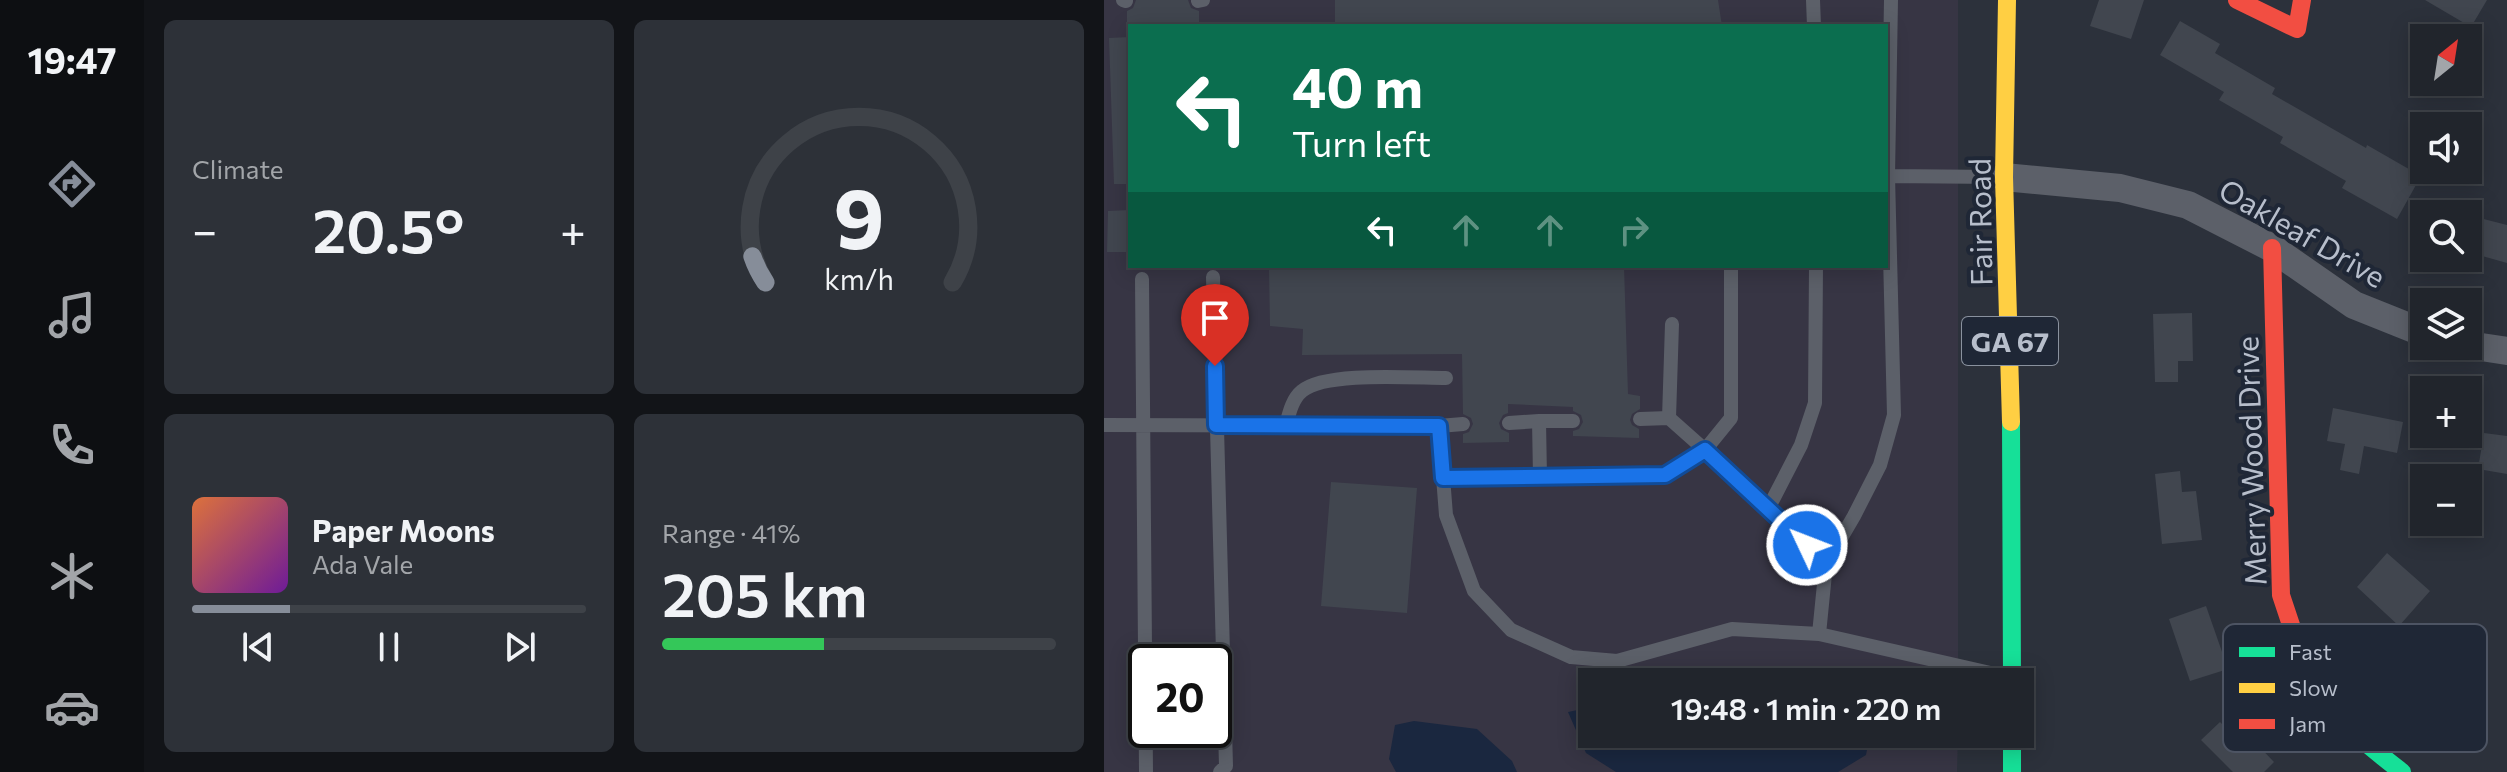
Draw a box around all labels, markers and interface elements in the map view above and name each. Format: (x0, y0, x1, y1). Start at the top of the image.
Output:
north arrow (2410, 24, 2482, 96)
map controls (2410, 24, 2482, 536)
text: 19:47 (27, 37, 117, 81)
text: 40 m (1292, 51, 1423, 120)
icon: left (1160, 56, 1264, 160)
button: sound (2410, 112, 2482, 184)
text: Turn left (1292, 120, 1431, 164)
text: Climate (192, 153, 284, 184)
icon: directions (44, 156, 100, 212)
street label: Fair Road (1959, 158, 1999, 286)
text: 9 (833, 164, 885, 266)
street label: Oakleaf Drive (2213, 170, 2393, 294)
text: 20.5° (313, 192, 465, 265)
button: search (2410, 200, 2482, 272)
text: − (192, 202, 217, 256)
text: + (560, 202, 586, 256)
icon: left (1360, 208, 1404, 252)
icon: ahead (1444, 208, 1488, 252)
icon: ahead (1528, 208, 1572, 252)
icon: right (1612, 208, 1656, 252)
text: km/h (824, 261, 894, 296)
pin (1181, 284, 1249, 366)
icon: music (44, 287, 100, 343)
button: layers (2410, 288, 2482, 360)
icon: arrive (1193, 296, 1237, 340)
road number: GA 67 (1962, 317, 2058, 365)
street label: Merry Wood Drive (2227, 336, 2273, 586)
button: + (2410, 376, 2482, 448)
icon: phone (44, 417, 100, 473)
button: − (2410, 464, 2482, 536)
position arrow (1765, 503, 1849, 587)
text: Paper Moons (312, 511, 495, 548)
text: Range · 41% (662, 517, 800, 548)
icon: climate (44, 548, 100, 604)
text: Ada Vale (312, 548, 413, 579)
text: 205 km (662, 556, 868, 629)
legend (2223, 624, 2487, 752)
icon: previous (236, 625, 280, 669)
icon: pause (367, 625, 411, 669)
icon: next (498, 625, 542, 669)
text: Fast (2289, 638, 2332, 665)
speed limit sign: 20 (1128, 644, 1232, 748)
text: Slow (2289, 674, 2338, 701)
icon: car (44, 679, 100, 735)
text: 19:48 · 1 min · 220 m (1671, 689, 1941, 726)
text: Jam (2289, 710, 2326, 737)

